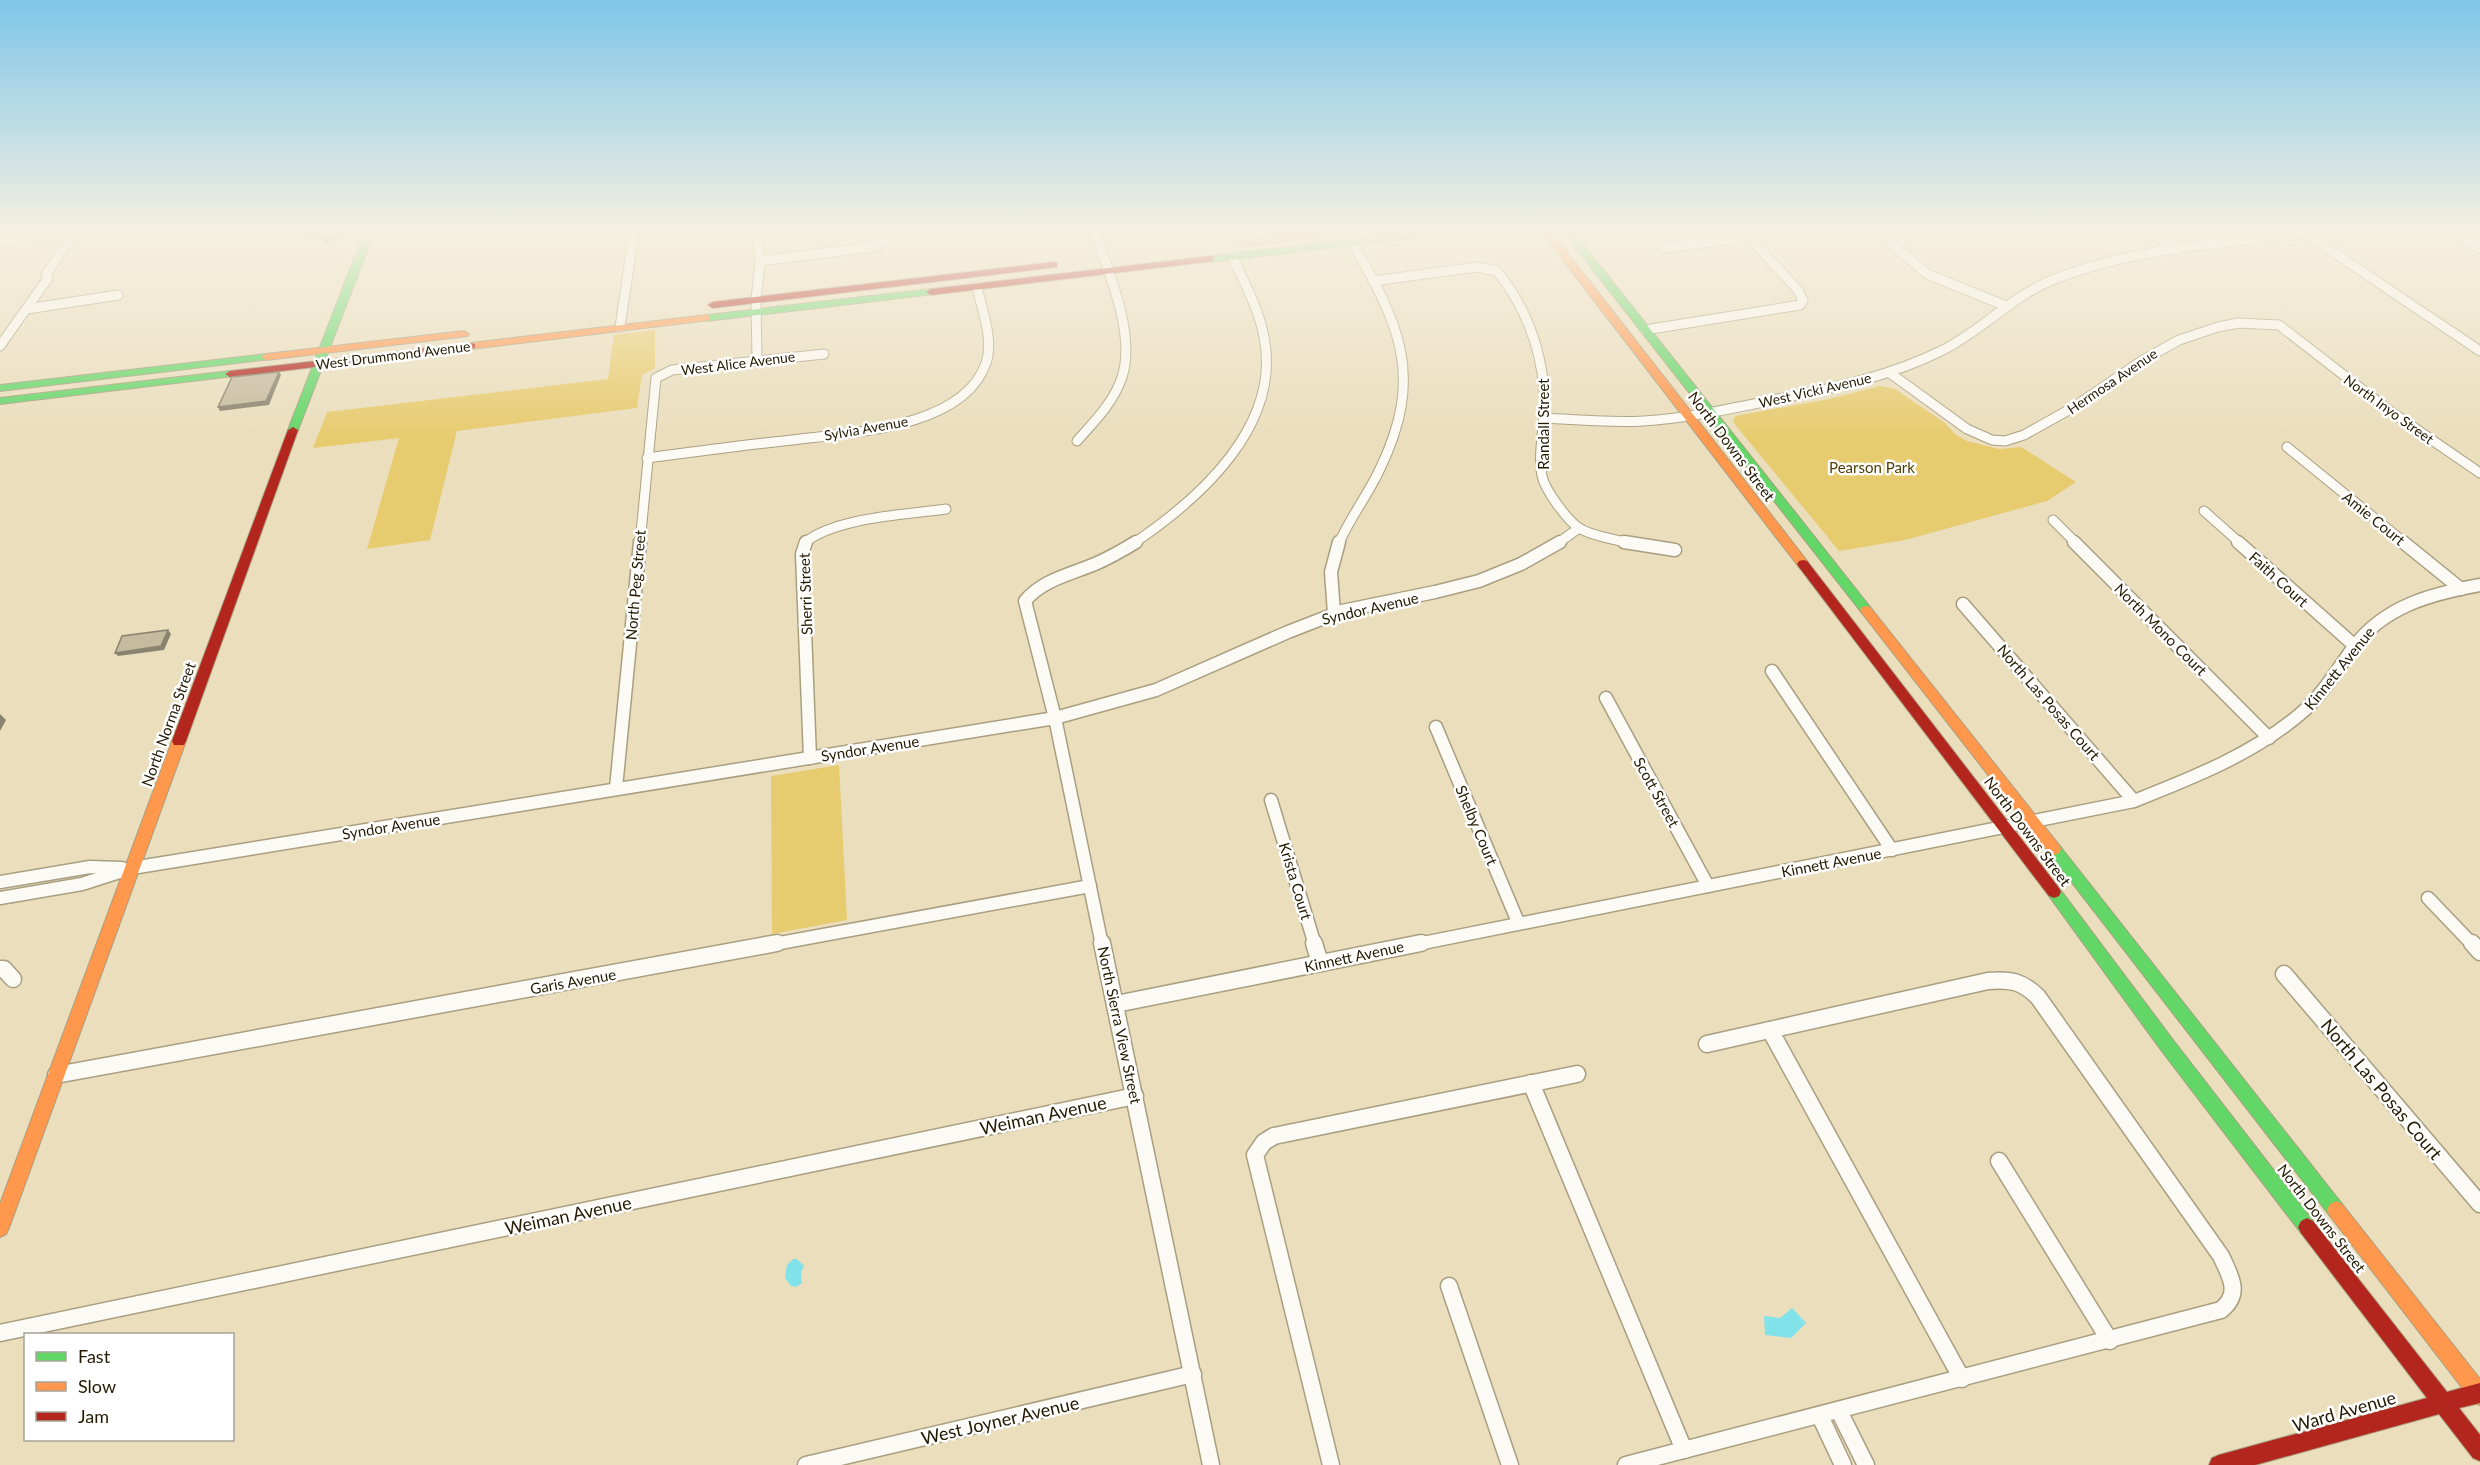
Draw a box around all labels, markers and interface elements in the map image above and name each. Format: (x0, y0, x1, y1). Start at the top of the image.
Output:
street label: West Drummond Avenue (315, 337, 471, 373)
street label: Hermosa Avenue (2064, 345, 2160, 417)
street label: West Alice Avenue (680, 348, 796, 378)
street label: West Vicki Avenue (1757, 369, 1873, 411)
street label: North Inyo Street (2341, 371, 2437, 447)
street label: Randall Street (1534, 378, 1552, 470)
street label: North Downs Street (1685, 388, 1779, 505)
street label: Sylvia Avenue (823, 412, 909, 444)
park label: Pearson Park (1829, 458, 1915, 476)
street label: Amie Court (2339, 487, 2409, 549)
street label: North Peg Street (621, 529, 649, 641)
street label: Faith Court (2246, 548, 2313, 611)
street label: Sherri Street (795, 552, 815, 635)
street label: North Mono Court (2111, 579, 2211, 679)
street label: Syndor Avenue (1320, 588, 1420, 628)
street label: Kinnett Avenue (2300, 623, 2378, 713)
street label: North Las Posas Court (1994, 641, 2104, 764)
street label: North Norma Street (137, 659, 199, 789)
street label: Syndor Avenue (820, 731, 920, 765)
street label: Scott Street (1630, 754, 1684, 831)
street label: North Downs Street (1981, 773, 2075, 890)
street label: Shelby Court (1452, 782, 1502, 868)
street label: Syndor Avenue (341, 809, 441, 843)
street label: Krista Court (1276, 840, 1316, 922)
street label: Kinnett Avenue (1780, 843, 1883, 881)
street label: Kinnett Avenue (1303, 937, 1406, 975)
street label: North Sierra View Street (1095, 945, 1146, 1106)
street label: Garis Avenue (529, 965, 617, 997)
street label: North Las Posas Court (2317, 1014, 2448, 1164)
street label: Weiman Avenue (978, 1091, 1108, 1139)
street label: North Downs Street (2274, 1160, 2370, 1276)
street label: Weiman Avenue (503, 1191, 633, 1239)
legend (24, 1333, 234, 1441)
text: Fast (78, 1345, 111, 1367)
text: Slow (78, 1375, 116, 1397)
street label: Ward Avenue (2290, 1386, 2398, 1436)
street label: West Joyner Avenue (919, 1391, 1081, 1449)
text: Jam (78, 1405, 109, 1427)

